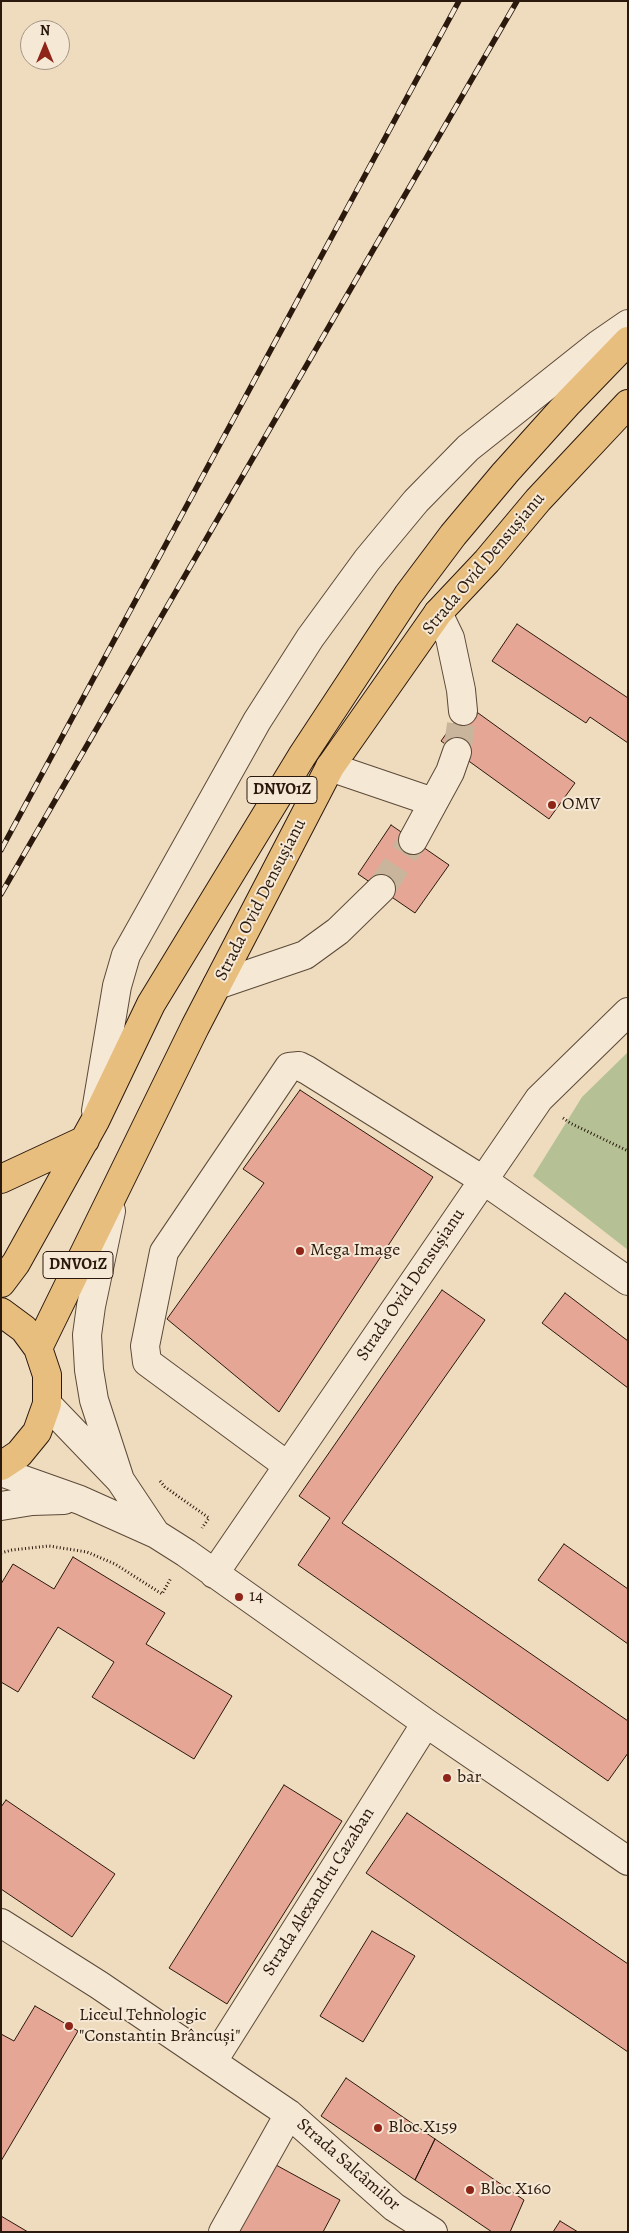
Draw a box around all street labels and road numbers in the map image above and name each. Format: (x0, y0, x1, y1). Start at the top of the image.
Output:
street label: Strada Ovid Densușianu (418, 488, 550, 640)
road number: DNVO1Z (247, 776, 317, 804)
street label: Strada Ovid Densușianu (211, 815, 311, 985)
street label: Strada Ovid Densușianu (352, 1205, 470, 1365)
road number: DNVO1Z (43, 1252, 113, 1278)
street label: Strada Alexandru Cazaban (258, 1804, 380, 1980)
street label: Strada Salcâmilor (292, 2114, 404, 2216)

